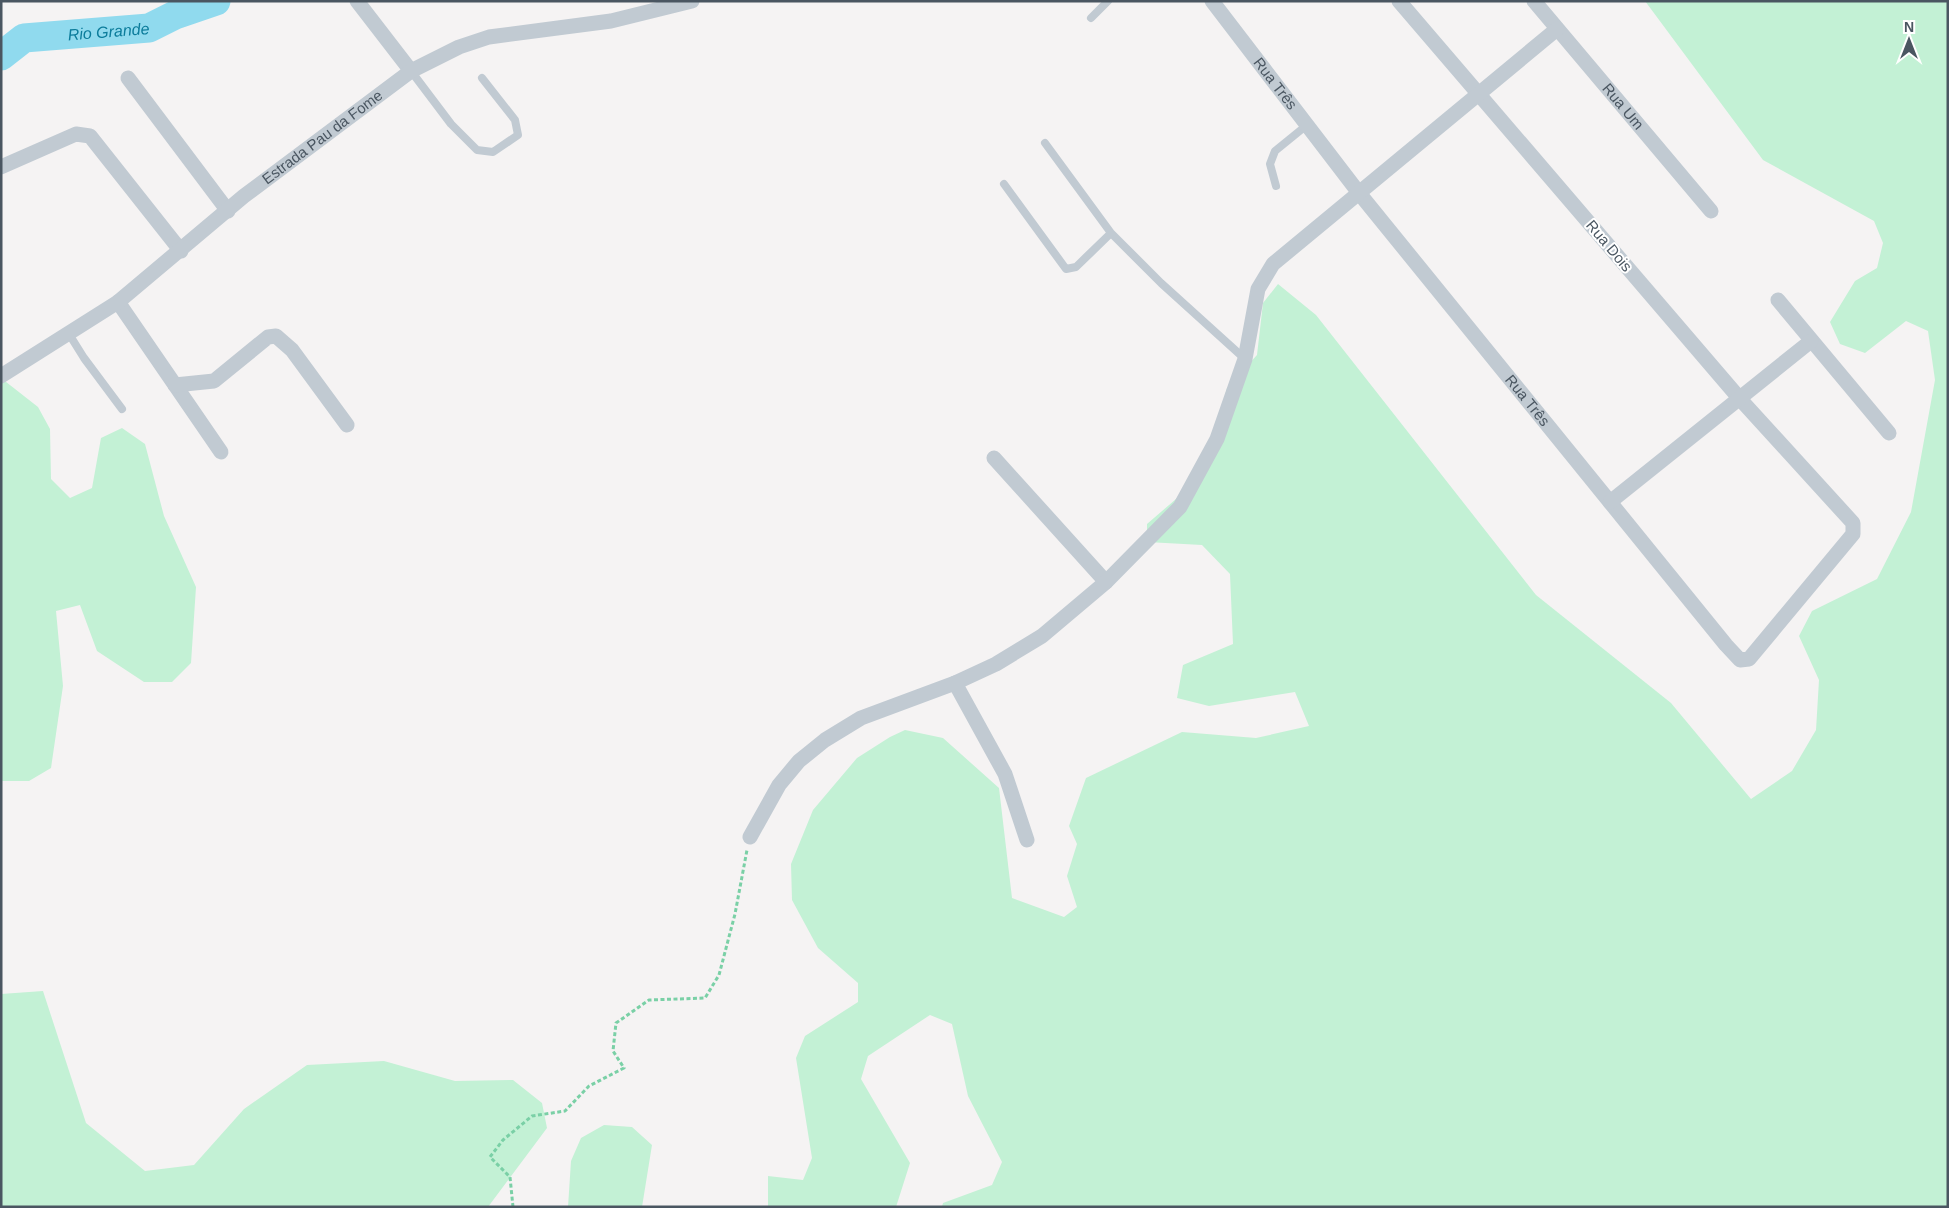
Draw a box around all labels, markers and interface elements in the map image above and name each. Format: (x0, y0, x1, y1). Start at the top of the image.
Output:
north arrow (1884, 15, 1934, 65)
text: N (1904, 19, 1914, 35)
water label: Rio Grande (67, 20, 150, 43)
street label: Rua Três (1250, 54, 1301, 113)
street label: Rua Um (1599, 80, 1648, 133)
street label: Estrada Pau da Fome (259, 86, 386, 187)
street label: Rua Dois (1583, 217, 1636, 275)
street label: Rua Três (1502, 371, 1554, 429)

